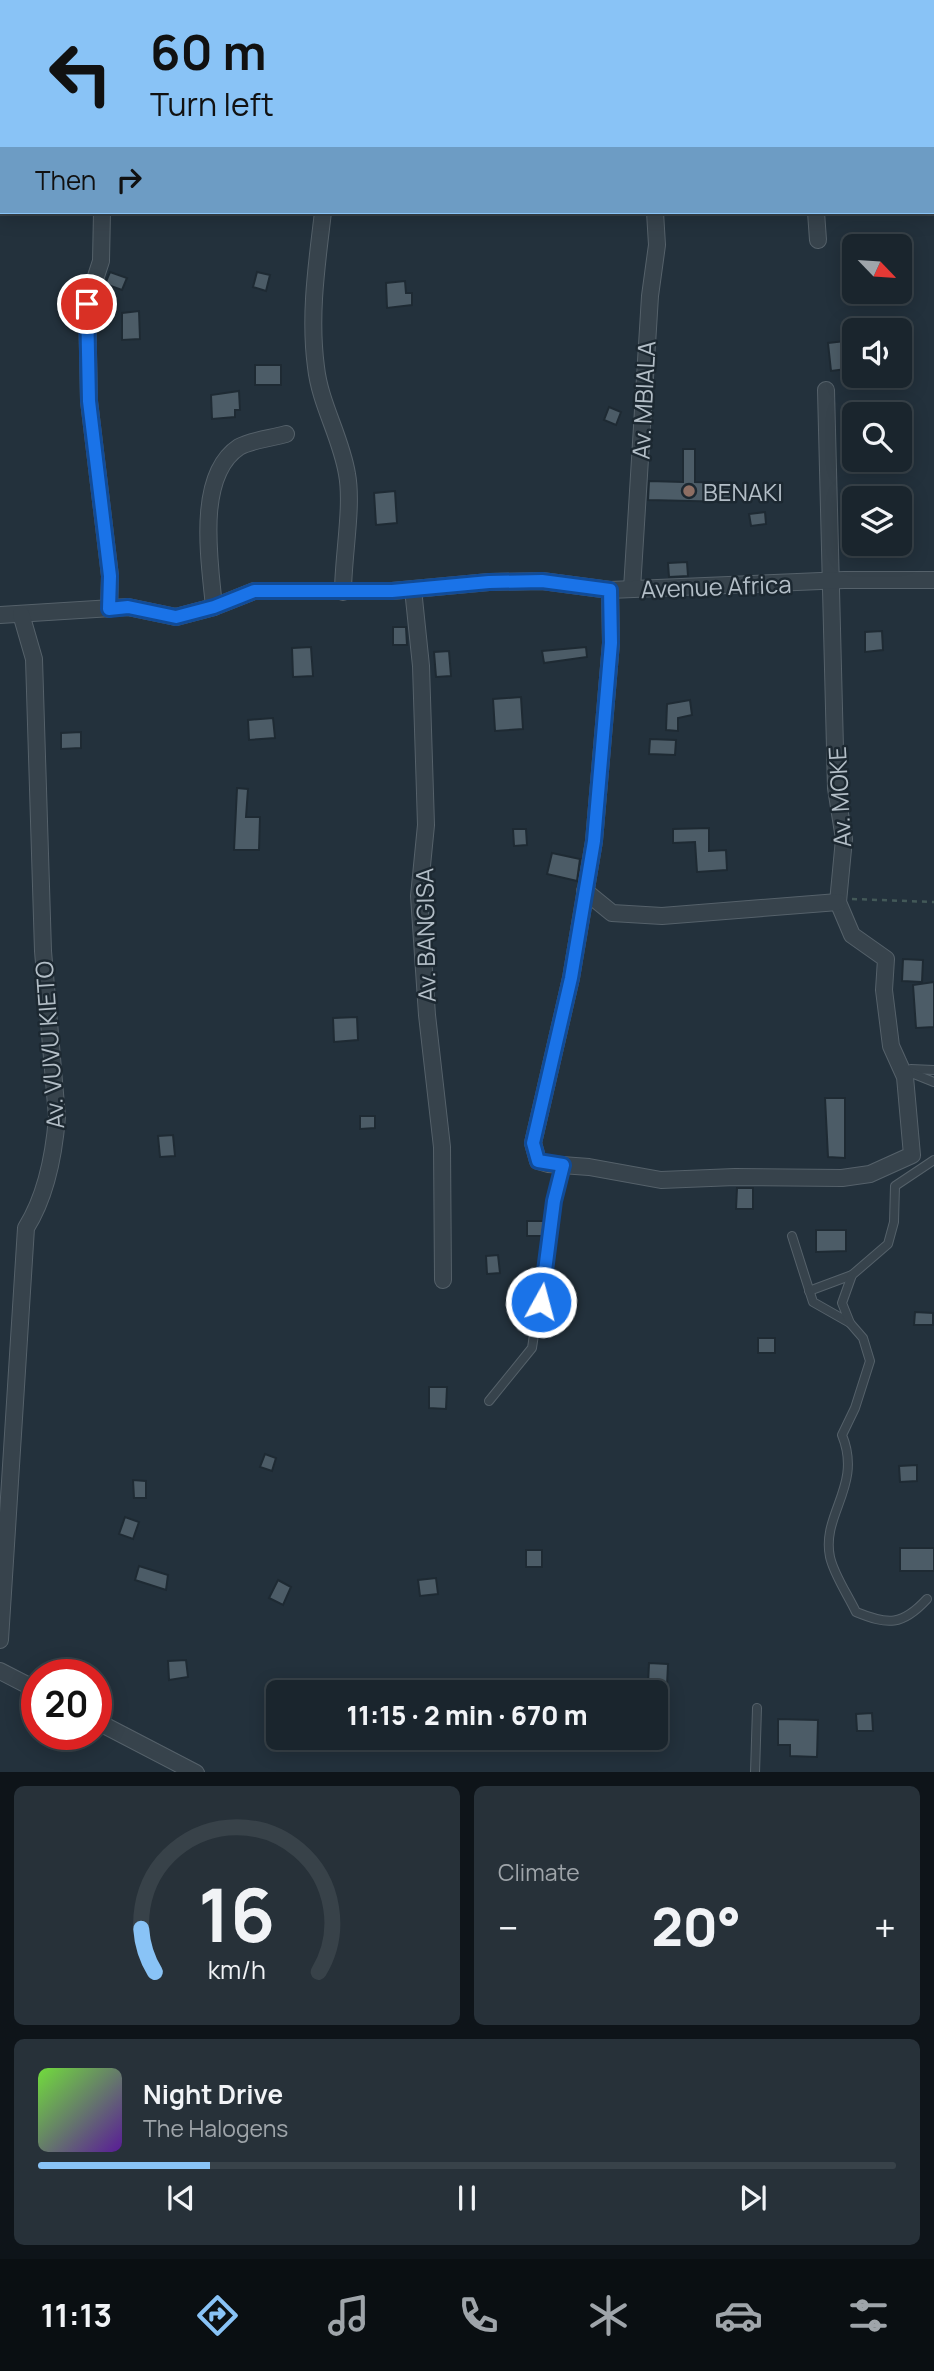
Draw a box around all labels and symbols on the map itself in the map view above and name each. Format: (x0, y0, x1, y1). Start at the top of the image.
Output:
north arrow (842, 234, 912, 304)
pin (57, 274, 117, 334)
street label: Av. MBIALA (623, 340, 663, 460)
place label: BENAKI (703, 475, 783, 508)
marker: BENAKI (681, 483, 697, 499)
street label: Avenue Africa (640, 567, 792, 605)
street label: Av. MOKE (820, 746, 858, 848)
street label: Av. BANGISA (407, 868, 443, 1002)
street label: Av. VUVU KIETO (27, 960, 71, 1130)
position arrow (504, 1265, 578, 1339)
speed limit sign: 20 (21, 1659, 112, 1750)

